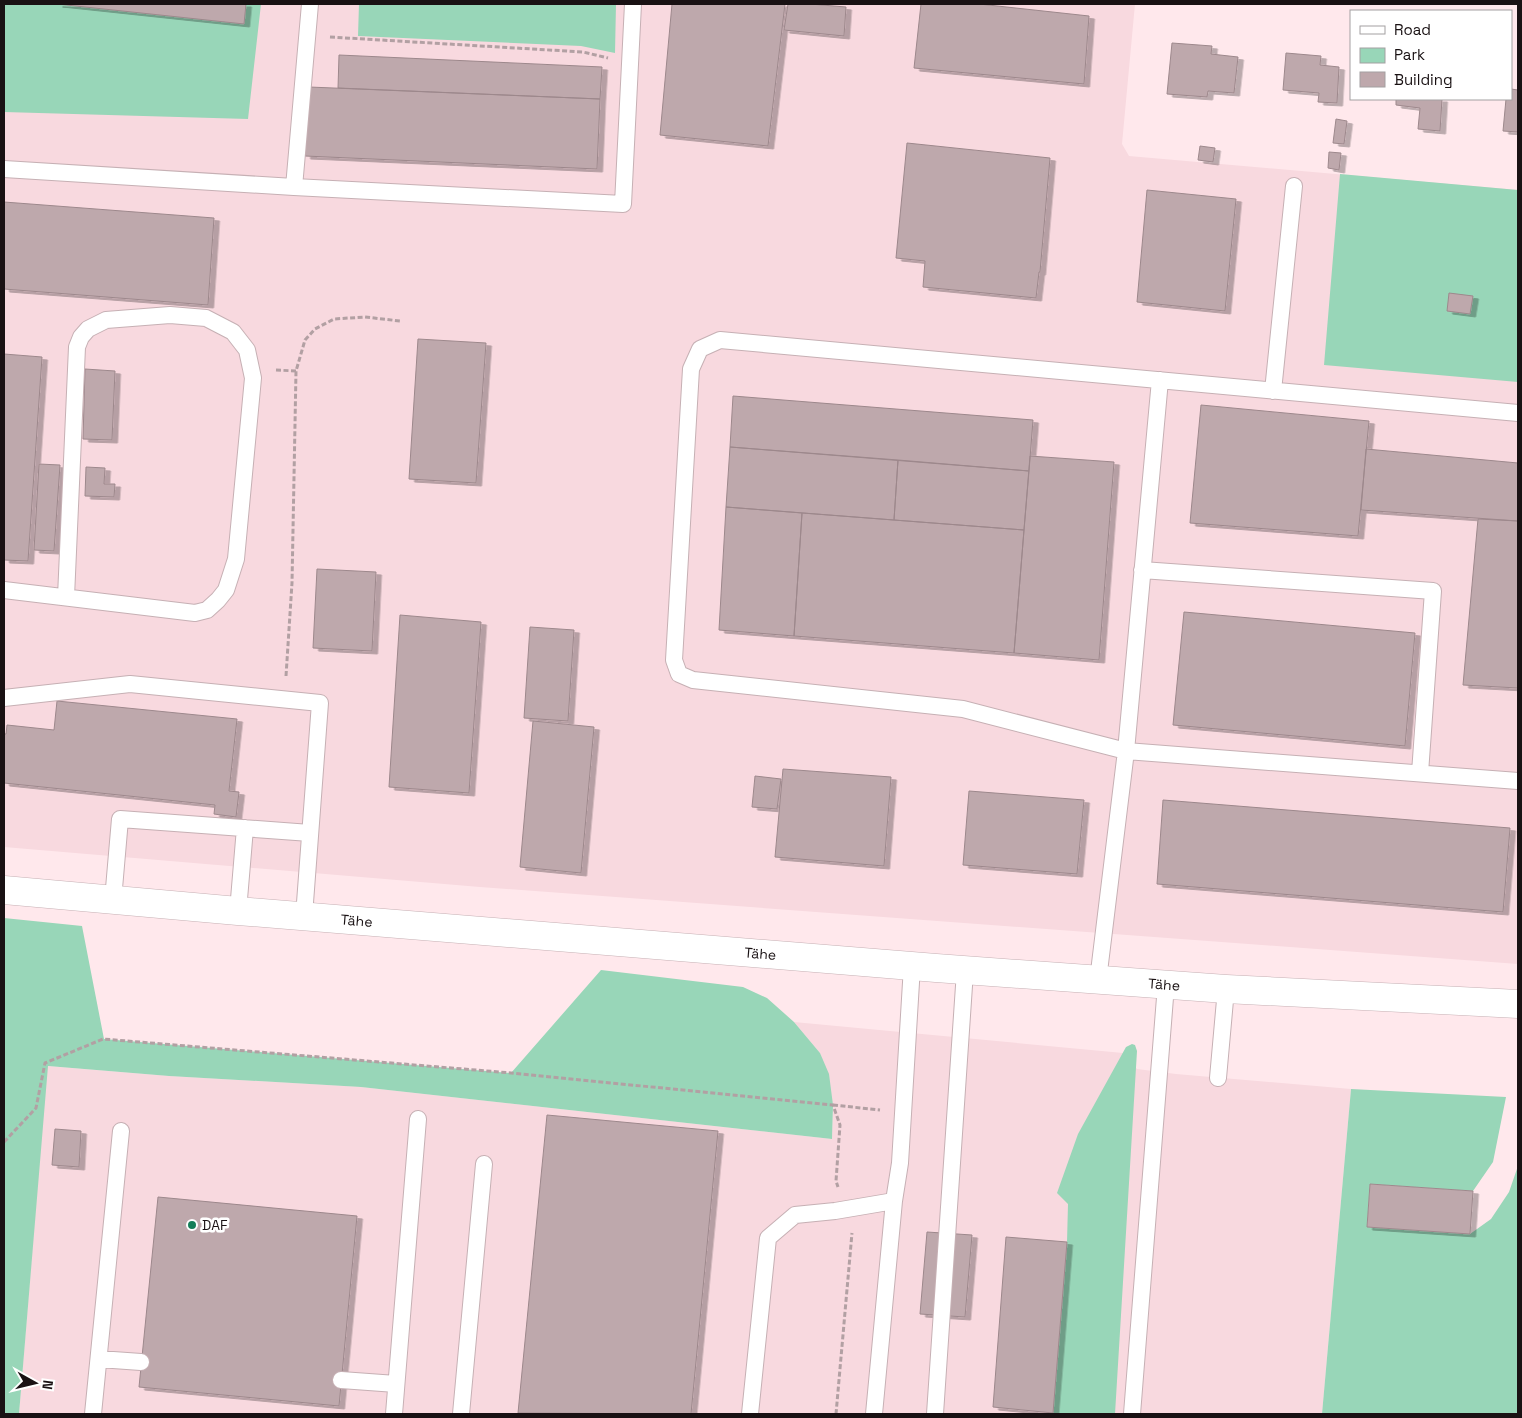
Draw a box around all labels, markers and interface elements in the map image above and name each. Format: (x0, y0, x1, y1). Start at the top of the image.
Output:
legend (1350, 10, 1512, 100)
text: Road (1394, 20, 1431, 39)
text: Park (1394, 45, 1425, 64)
text: Building (1394, 70, 1453, 89)
street label: Tähe (340, 910, 373, 931)
street label: Tähe (744, 943, 777, 964)
street label: Tähe (1148, 974, 1181, 995)
place label: DAF (202, 1216, 228, 1234)
marker: DAF (186, 1219, 198, 1231)
north arrow (10, 1358, 60, 1408)
text: N (38, 1379, 57, 1391)

